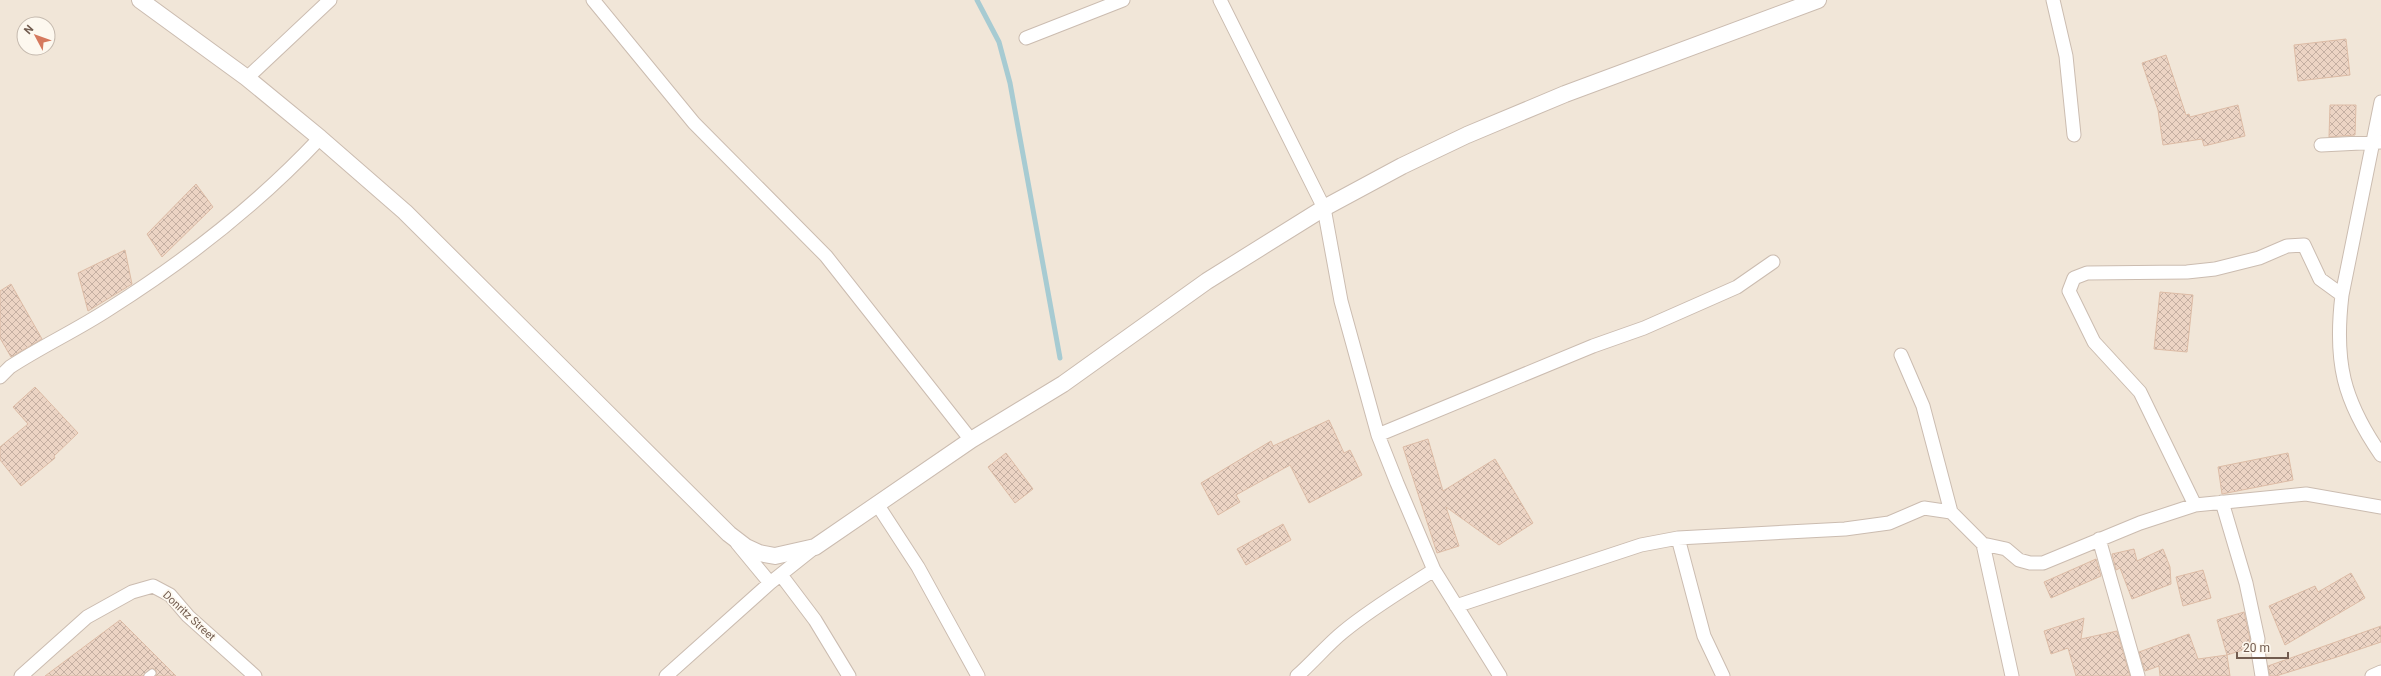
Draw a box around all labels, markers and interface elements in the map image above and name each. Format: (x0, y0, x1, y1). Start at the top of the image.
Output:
north arrow (16, 16, 56, 56)
text: N (21, 22, 36, 37)
street label: Donritz Street (160, 588, 218, 644)
scale bar (2237, 634, 2288, 660)
text: 20 m (2243, 641, 2270, 655)

